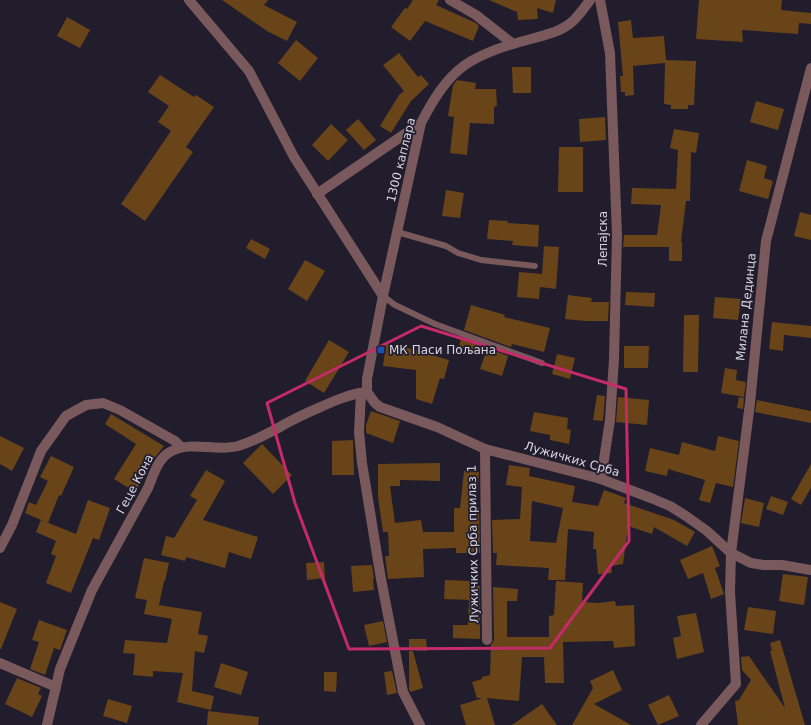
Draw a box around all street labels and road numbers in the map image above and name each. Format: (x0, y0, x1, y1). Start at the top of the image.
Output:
street label: 1300 каплара (384, 116, 418, 204)
street label: Лепајска (596, 211, 610, 267)
street label: Милана Дединца (733, 252, 759, 362)
street label: Лужичких Срба (523, 439, 621, 479)
street label: Геце Кона (114, 452, 156, 516)
street label: Лужичких Срба прилаз 1 (465, 465, 481, 623)

